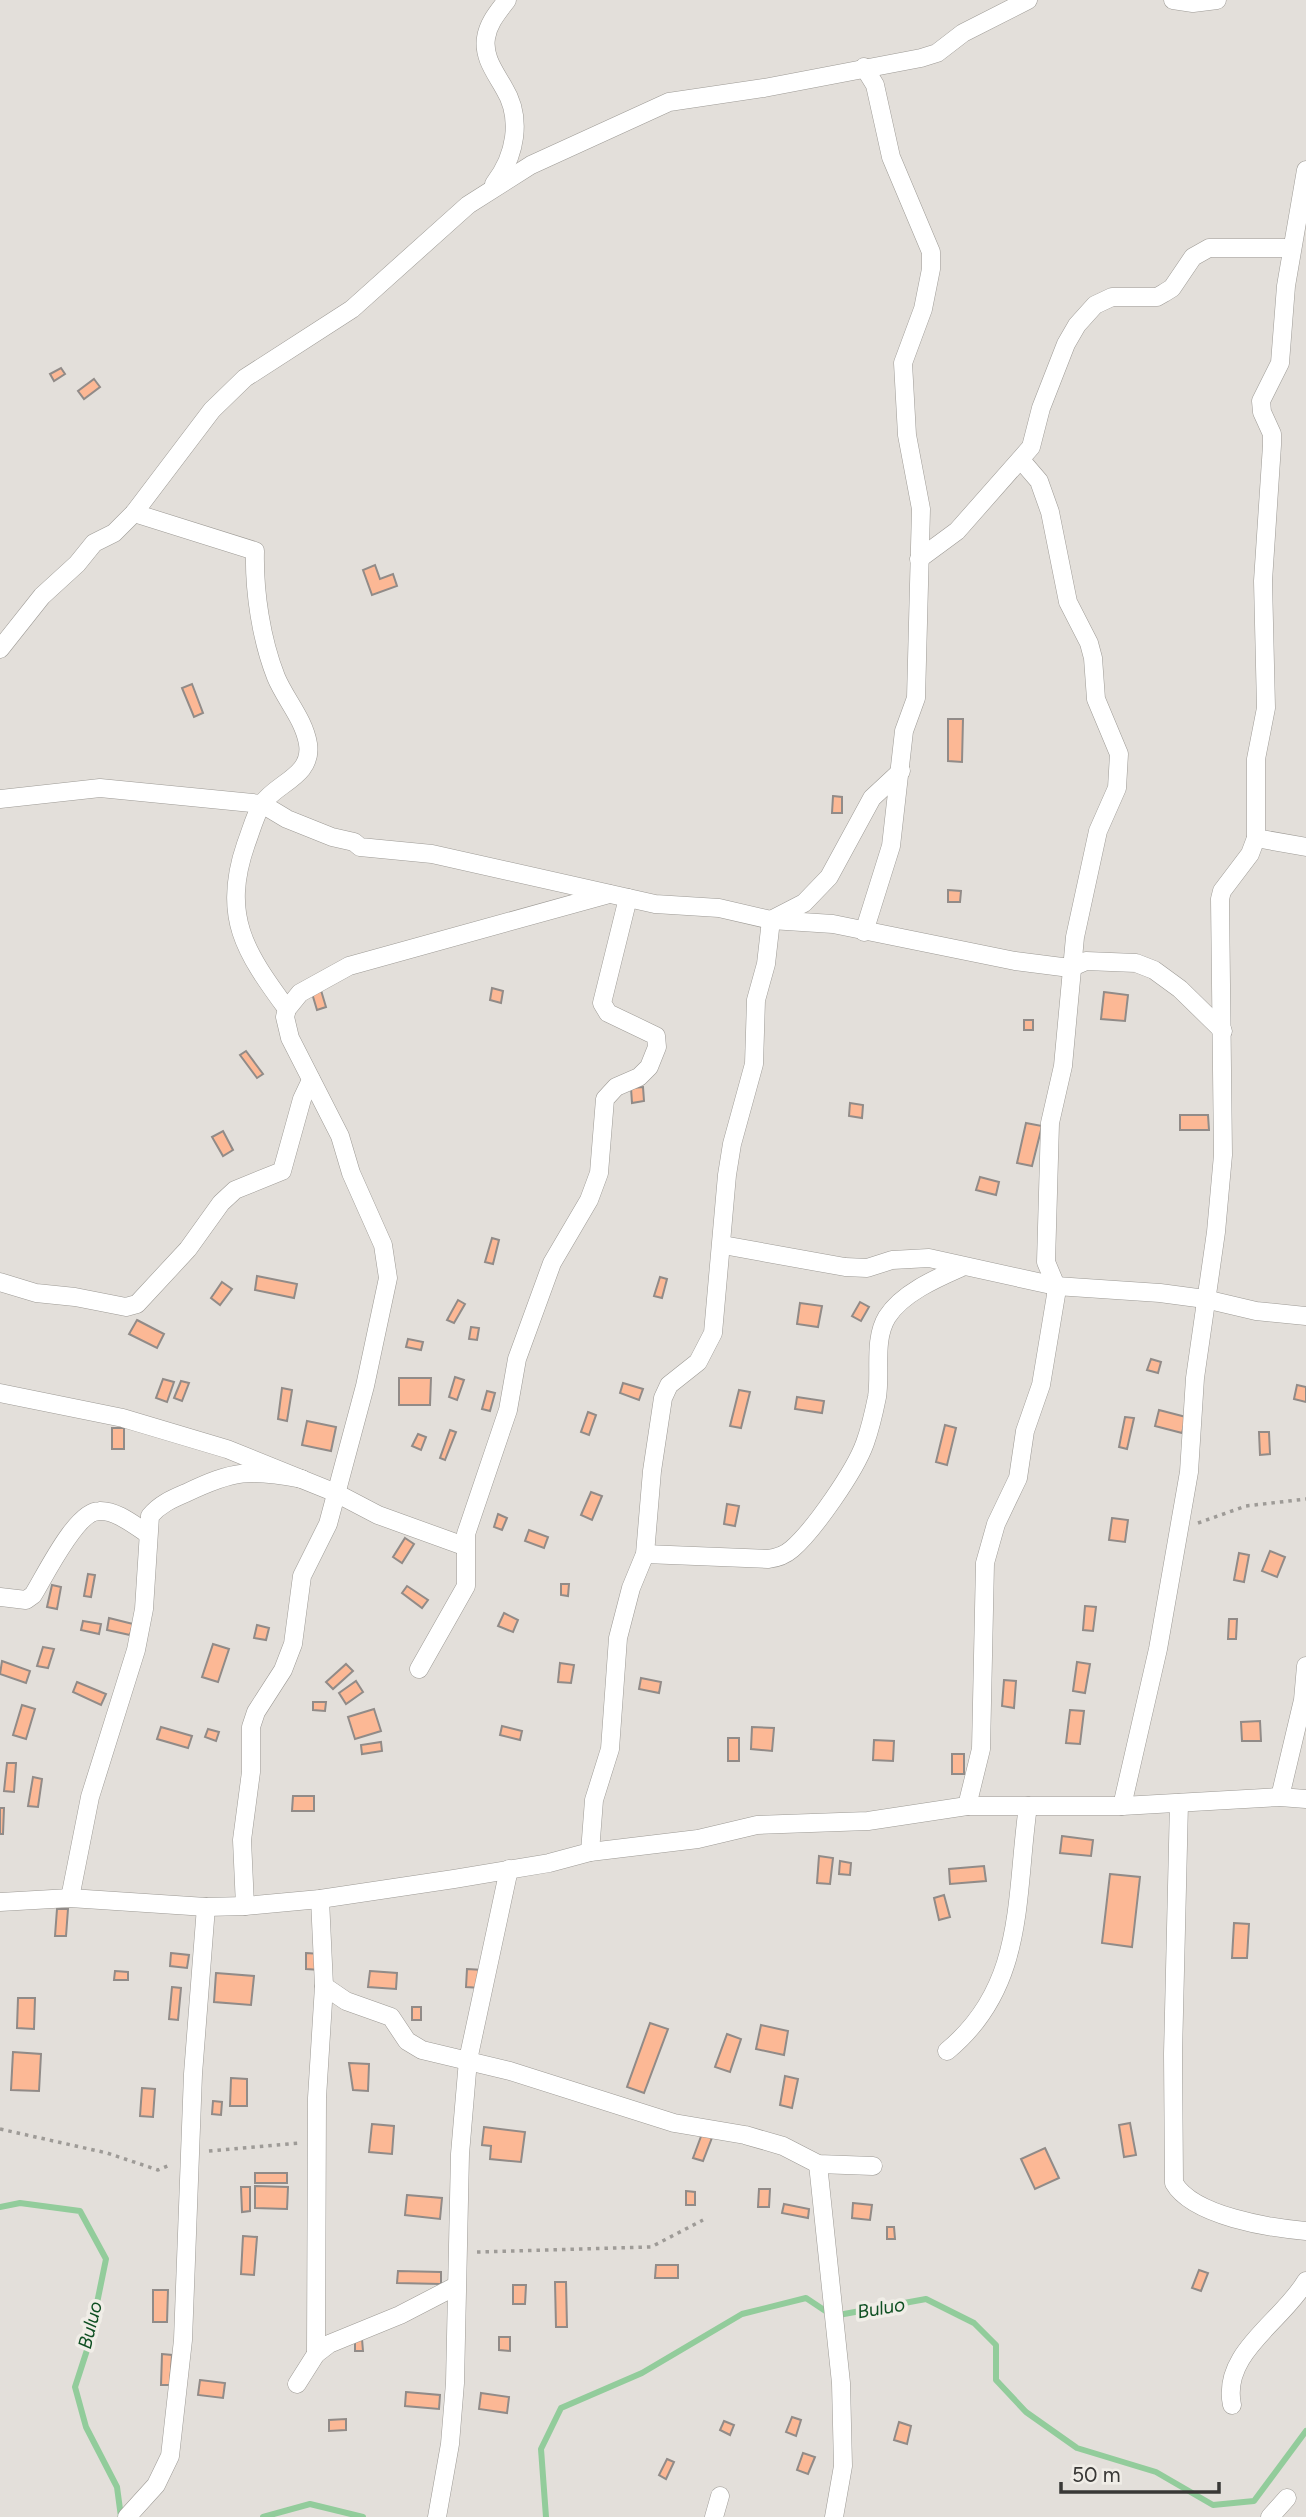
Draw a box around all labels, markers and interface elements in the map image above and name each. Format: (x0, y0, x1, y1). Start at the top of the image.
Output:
water label: Buluo (855, 2293, 907, 2323)
water label: Buluo (73, 2299, 107, 2351)
scale bar (1061, 2450, 1218, 2494)
text: 50 m (1072, 2462, 1121, 2487)

